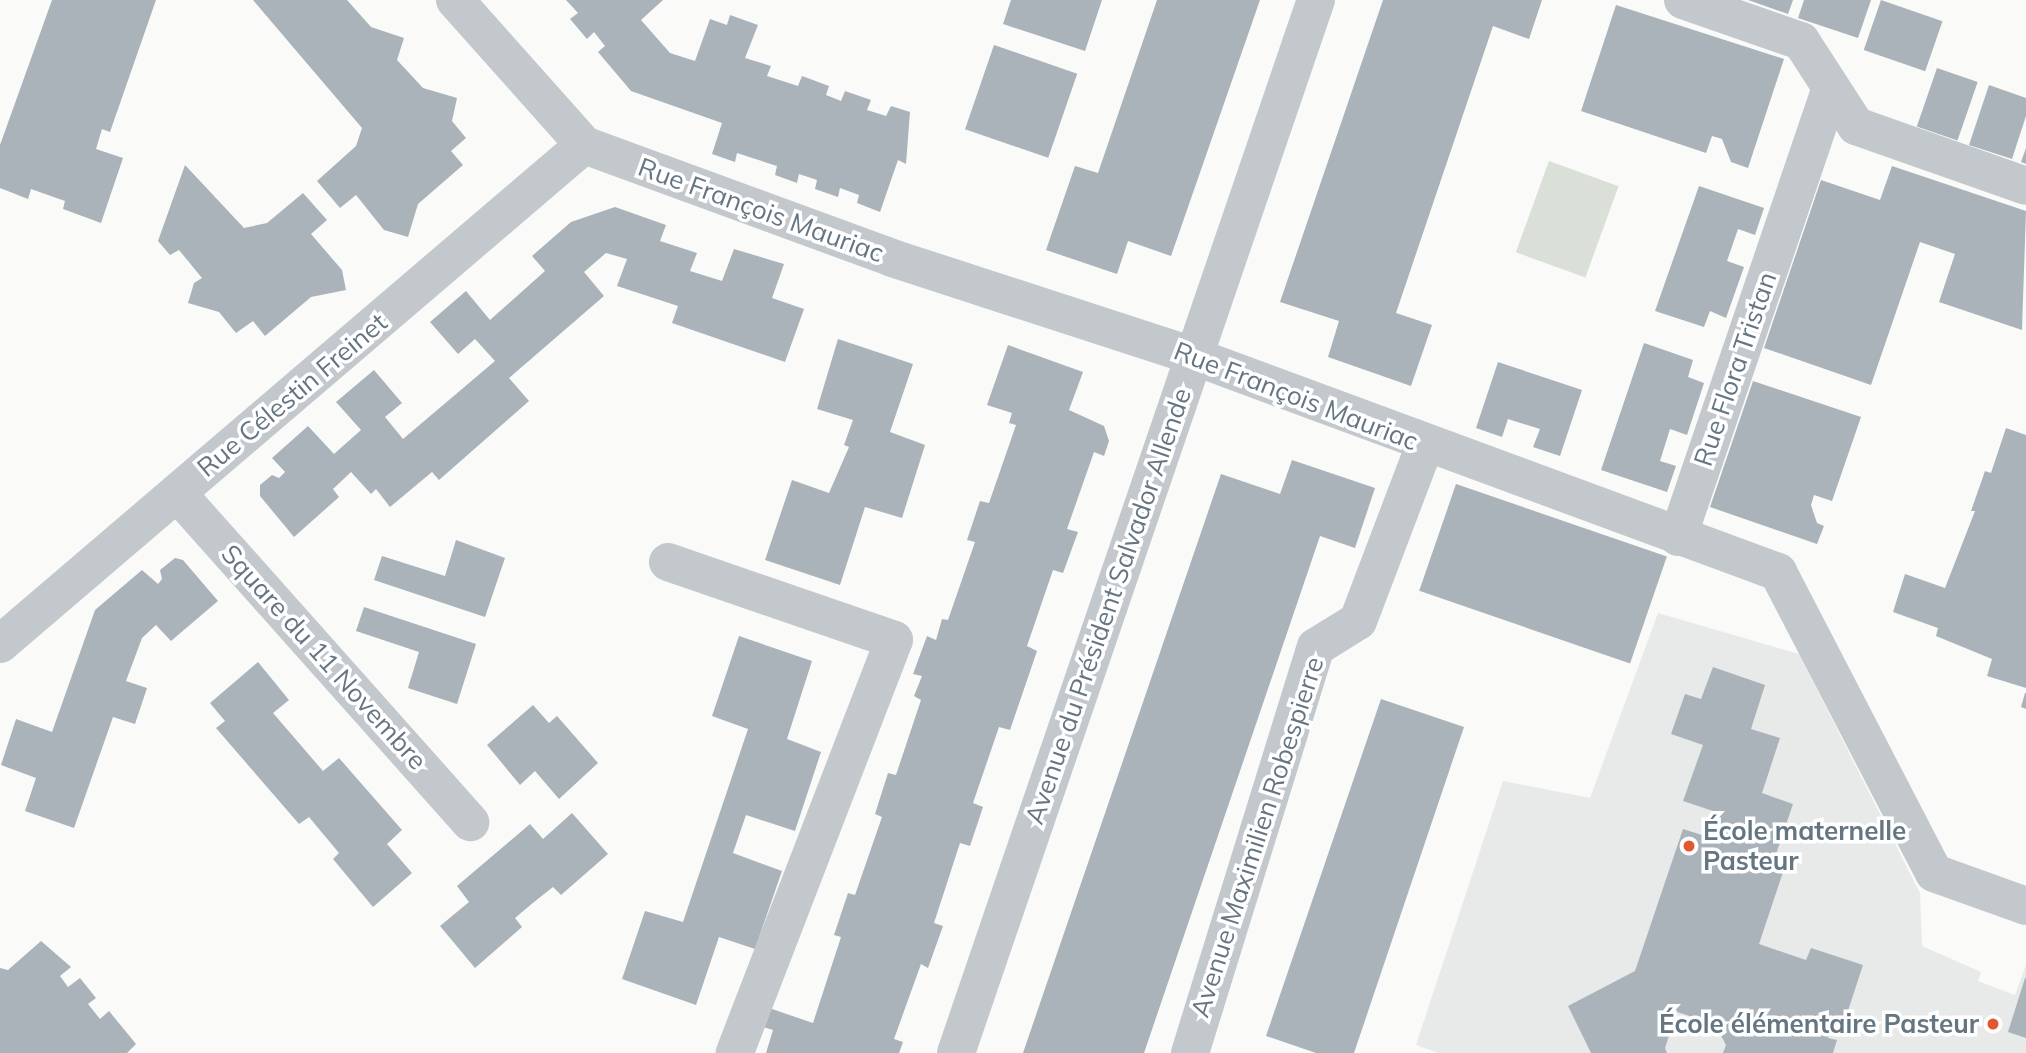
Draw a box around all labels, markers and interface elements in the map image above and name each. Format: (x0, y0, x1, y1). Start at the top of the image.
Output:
street label: Rue François Mauriac (634, 151, 888, 269)
street label: Rue Flora Tristan (1687, 268, 1783, 470)
street label: Rue Célestin Freinet (191, 307, 393, 483)
street label: Rue François Mauriac (1170, 335, 1422, 457)
street label: Avenue du Président Salvador Allende (1019, 384, 1197, 828)
street label: Square du 11 Novembre (215, 538, 433, 776)
street label: Avenue Maximilien Robespierre (1184, 653, 1330, 1021)
place label: École maternelle Pasteur (1703, 815, 1906, 876)
marker: École maternelle Pasteur (1681, 838, 1697, 854)
place label: École élémentaire Pasteur (1659, 1008, 1979, 1040)
marker: École élémentaire Pasteur (1985, 1016, 2001, 1032)

